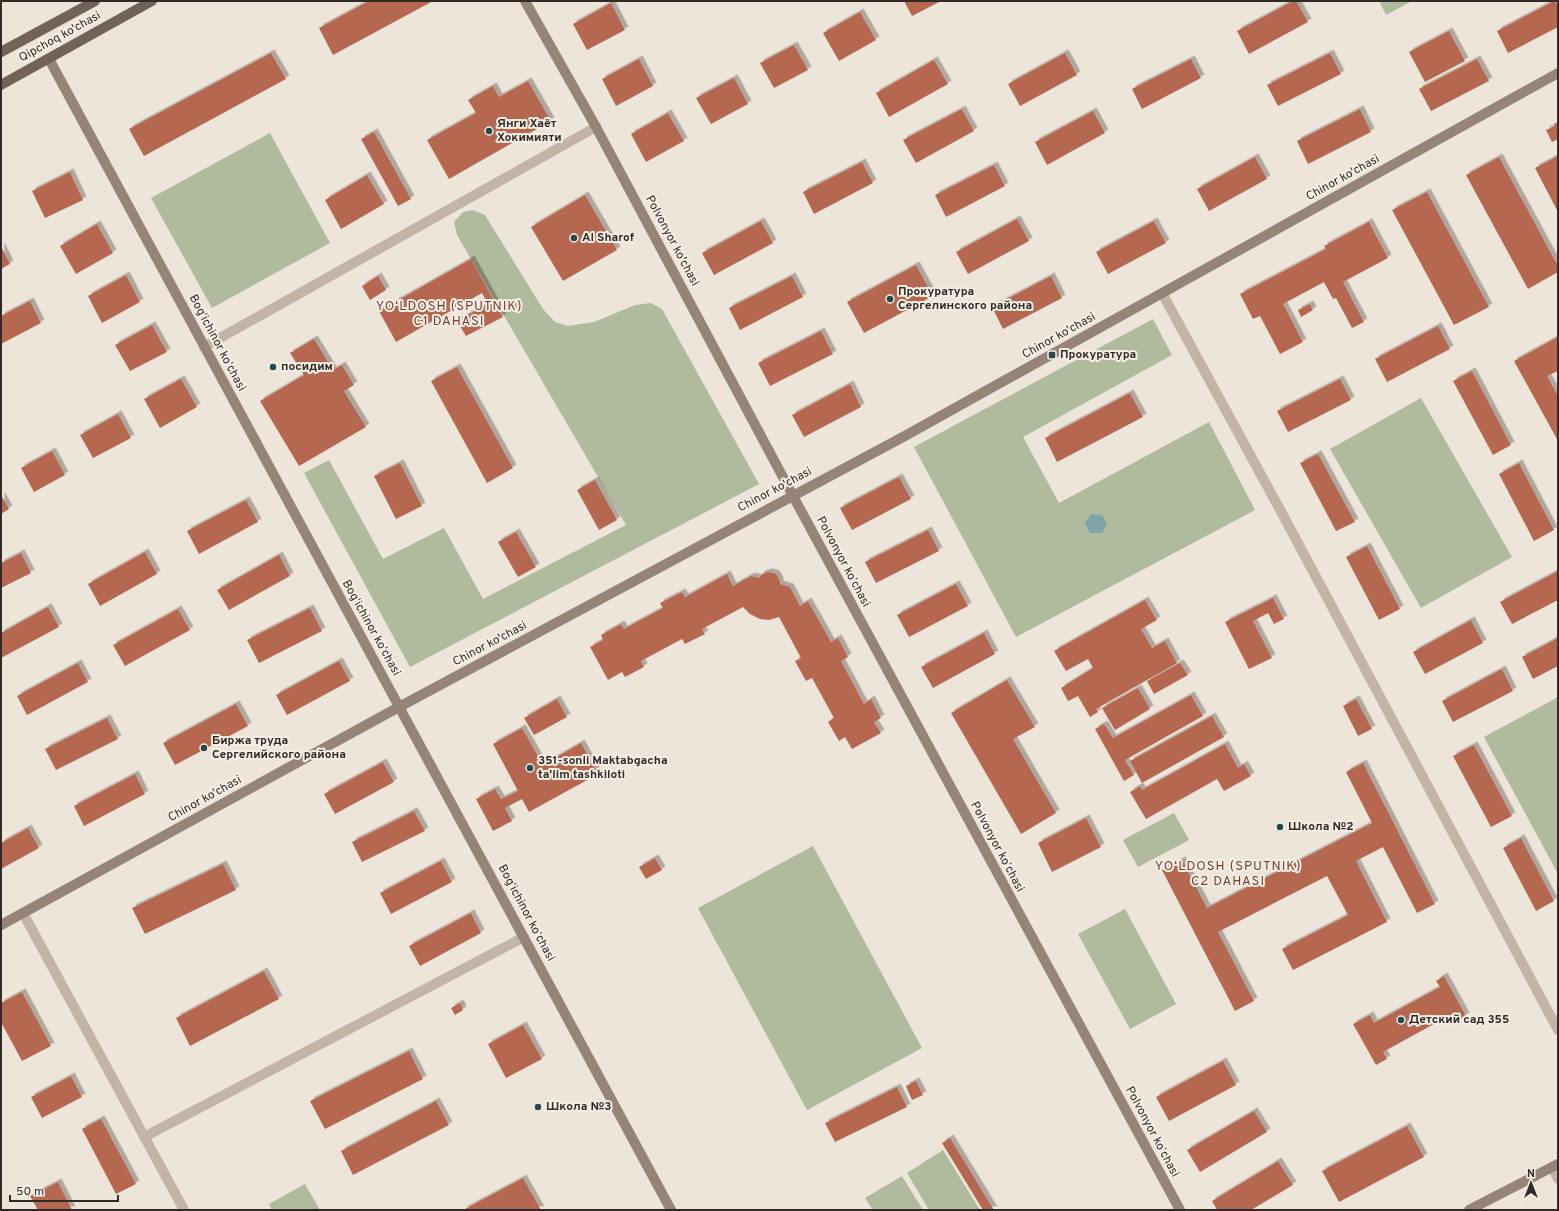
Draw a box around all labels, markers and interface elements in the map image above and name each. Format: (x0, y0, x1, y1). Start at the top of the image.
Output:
street label: Qipchoq ko'chasi (16, 8, 104, 66)
place label: Янги Хаёт Хокимияти (497, 116, 562, 146)
marker: Янги Хаёт Хокимияти (484, 126, 494, 136)
street label: Chinor ko'chasi (1303, 151, 1383, 205)
street label: Polvonyor ko'chasi (641, 193, 703, 289)
place label: Al Sharof (582, 230, 635, 246)
marker: Al Sharof (569, 233, 579, 243)
place label: Прокуратура Сергелинского района (898, 284, 1032, 314)
street label: Bogʻichinor koʻchasi (185, 292, 249, 394)
marker: Прокуратура Сергелинского района (885, 294, 895, 304)
district label: YO‘LDOSH (SPUTNIK) C1 DAHASI (376, 299, 522, 330)
street label: Chinor ko'chasi (1019, 309, 1099, 363)
place label: Прокуратура (1060, 347, 1136, 363)
marker: Прокуратура (1047, 350, 1057, 360)
place label: посидим (281, 359, 333, 375)
marker: посидим (268, 362, 278, 372)
street label: Chinor ko'chasi (735, 464, 815, 516)
street label: Polvonyor koʻchasi (812, 514, 874, 610)
street label: Bogʻichinor koʻchasi (338, 577, 404, 679)
street label: Chinor ko'chasi (450, 618, 530, 670)
place label: Биржа труда Сергелийского района (212, 733, 346, 763)
marker: Биржа труда Сергелийского района (199, 743, 209, 753)
place label: 351-sonli Maktabgacha ta'lim tashkiloti (538, 753, 668, 783)
marker: 351-sonli Maktabgacha ta'lim tashkiloti (525, 763, 535, 773)
street label: Chinor ko'chasi (165, 772, 245, 826)
street label: Polvonyor koʻchasi (966, 799, 1028, 895)
place label: Школа №2 (1288, 819, 1354, 835)
marker: Школа №2 (1275, 822, 1285, 832)
district label: YO‘LDOSH (SPUTNIK) C2 DAHASI (1155, 859, 1301, 890)
street label: Bogʻichinor koʻchasi (494, 862, 558, 964)
place label: Детский сад 355 (1409, 1012, 1509, 1028)
marker: Детский сад 355 (1396, 1015, 1406, 1025)
street label: Polvonyor koʻchasi (1121, 1084, 1183, 1180)
place label: Школа №3 (546, 1099, 611, 1115)
marker: Школа №3 (533, 1102, 543, 1112)
north arrow (1511, 1163, 1551, 1203)
text: N (1527, 1167, 1535, 1181)
scale bar (10, 1177, 118, 1203)
text: 50 m (16, 1184, 44, 1200)

